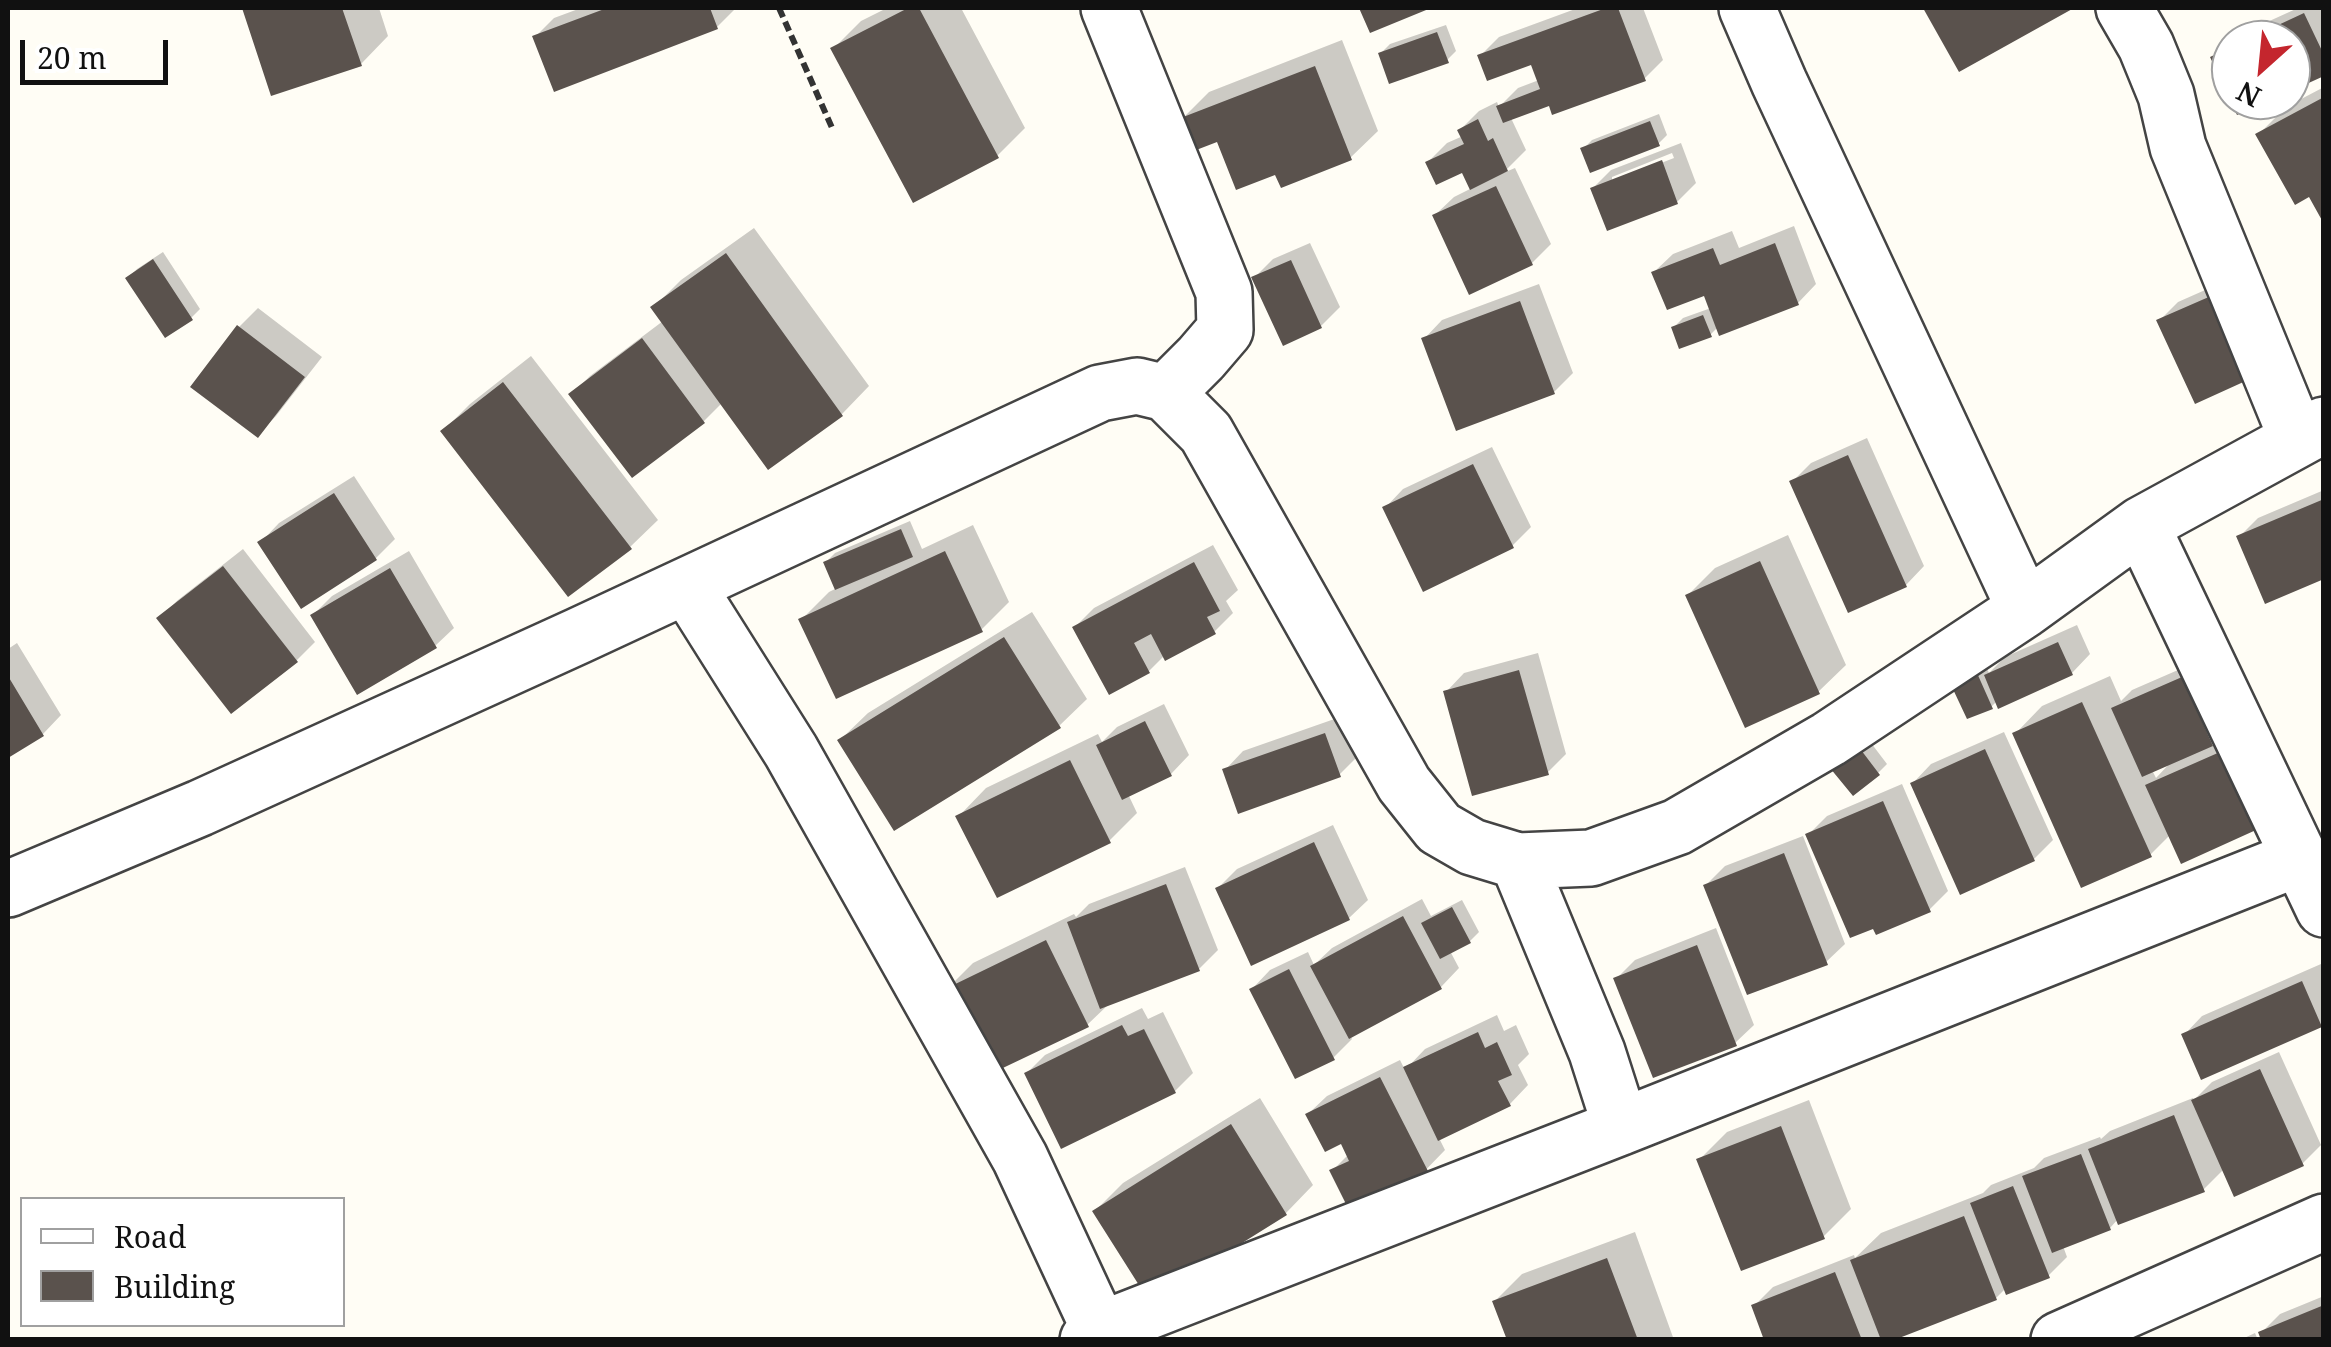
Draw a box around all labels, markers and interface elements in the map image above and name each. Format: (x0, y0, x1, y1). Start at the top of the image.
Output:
scale bar (25, 20, 172, 82)
north arrow (2211, 20, 2311, 120)
text: 20 m (37, 37, 107, 78)
text: N (2230, 73, 2267, 117)
legend (20, 1197, 345, 1327)
text: Road (114, 1216, 186, 1257)
text: Building (114, 1266, 235, 1307)

